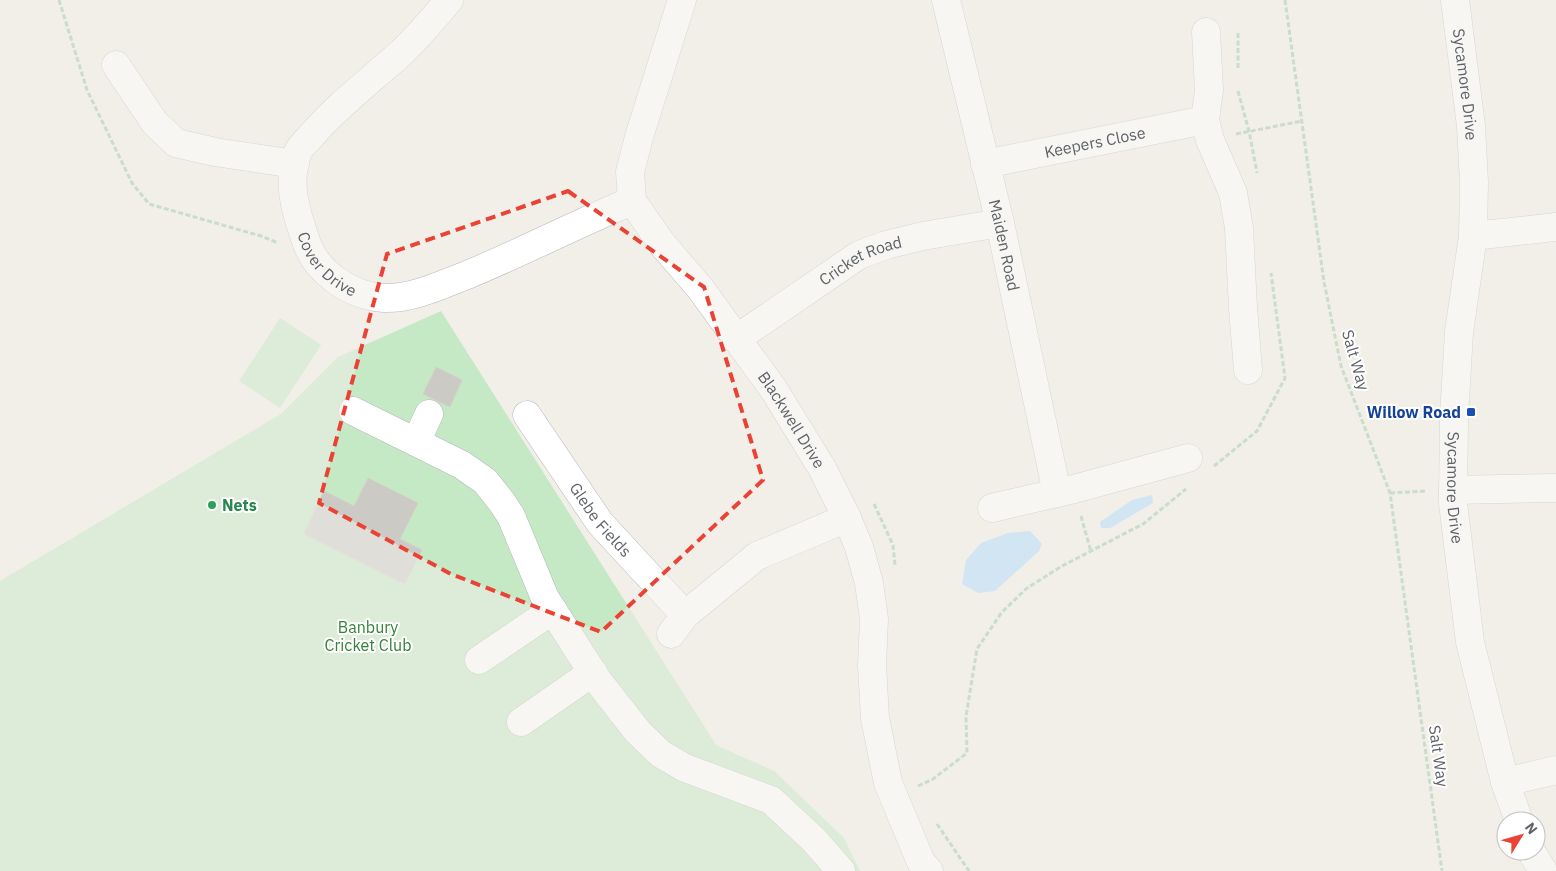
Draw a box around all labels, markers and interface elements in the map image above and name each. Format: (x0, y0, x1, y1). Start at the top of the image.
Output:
street label: Sycamore Drive (1449, 27, 1482, 141)
street label: Keepers Close (1042, 122, 1147, 162)
street label: Maiden Road (985, 197, 1024, 293)
street label: Cover Drive (293, 229, 360, 301)
street label: Cricket Road (815, 232, 904, 289)
street label: Salt Way (1338, 327, 1374, 393)
street label: Blackwell Drive (754, 367, 830, 472)
place label: Willow Road (1367, 402, 1461, 422)
marker: Willow Road (1465, 406, 1477, 418)
street label: Sycamore Drive (1443, 431, 1468, 545)
street label: Glebe Fields (565, 478, 636, 561)
place label: Nets (222, 495, 257, 515)
marker: Nets (206, 499, 218, 511)
park label: Banbury Cricket Club (325, 617, 411, 655)
street label: Salt Way (1425, 724, 1453, 788)
north arrow (1496, 811, 1546, 861)
text: N (1521, 819, 1542, 838)

